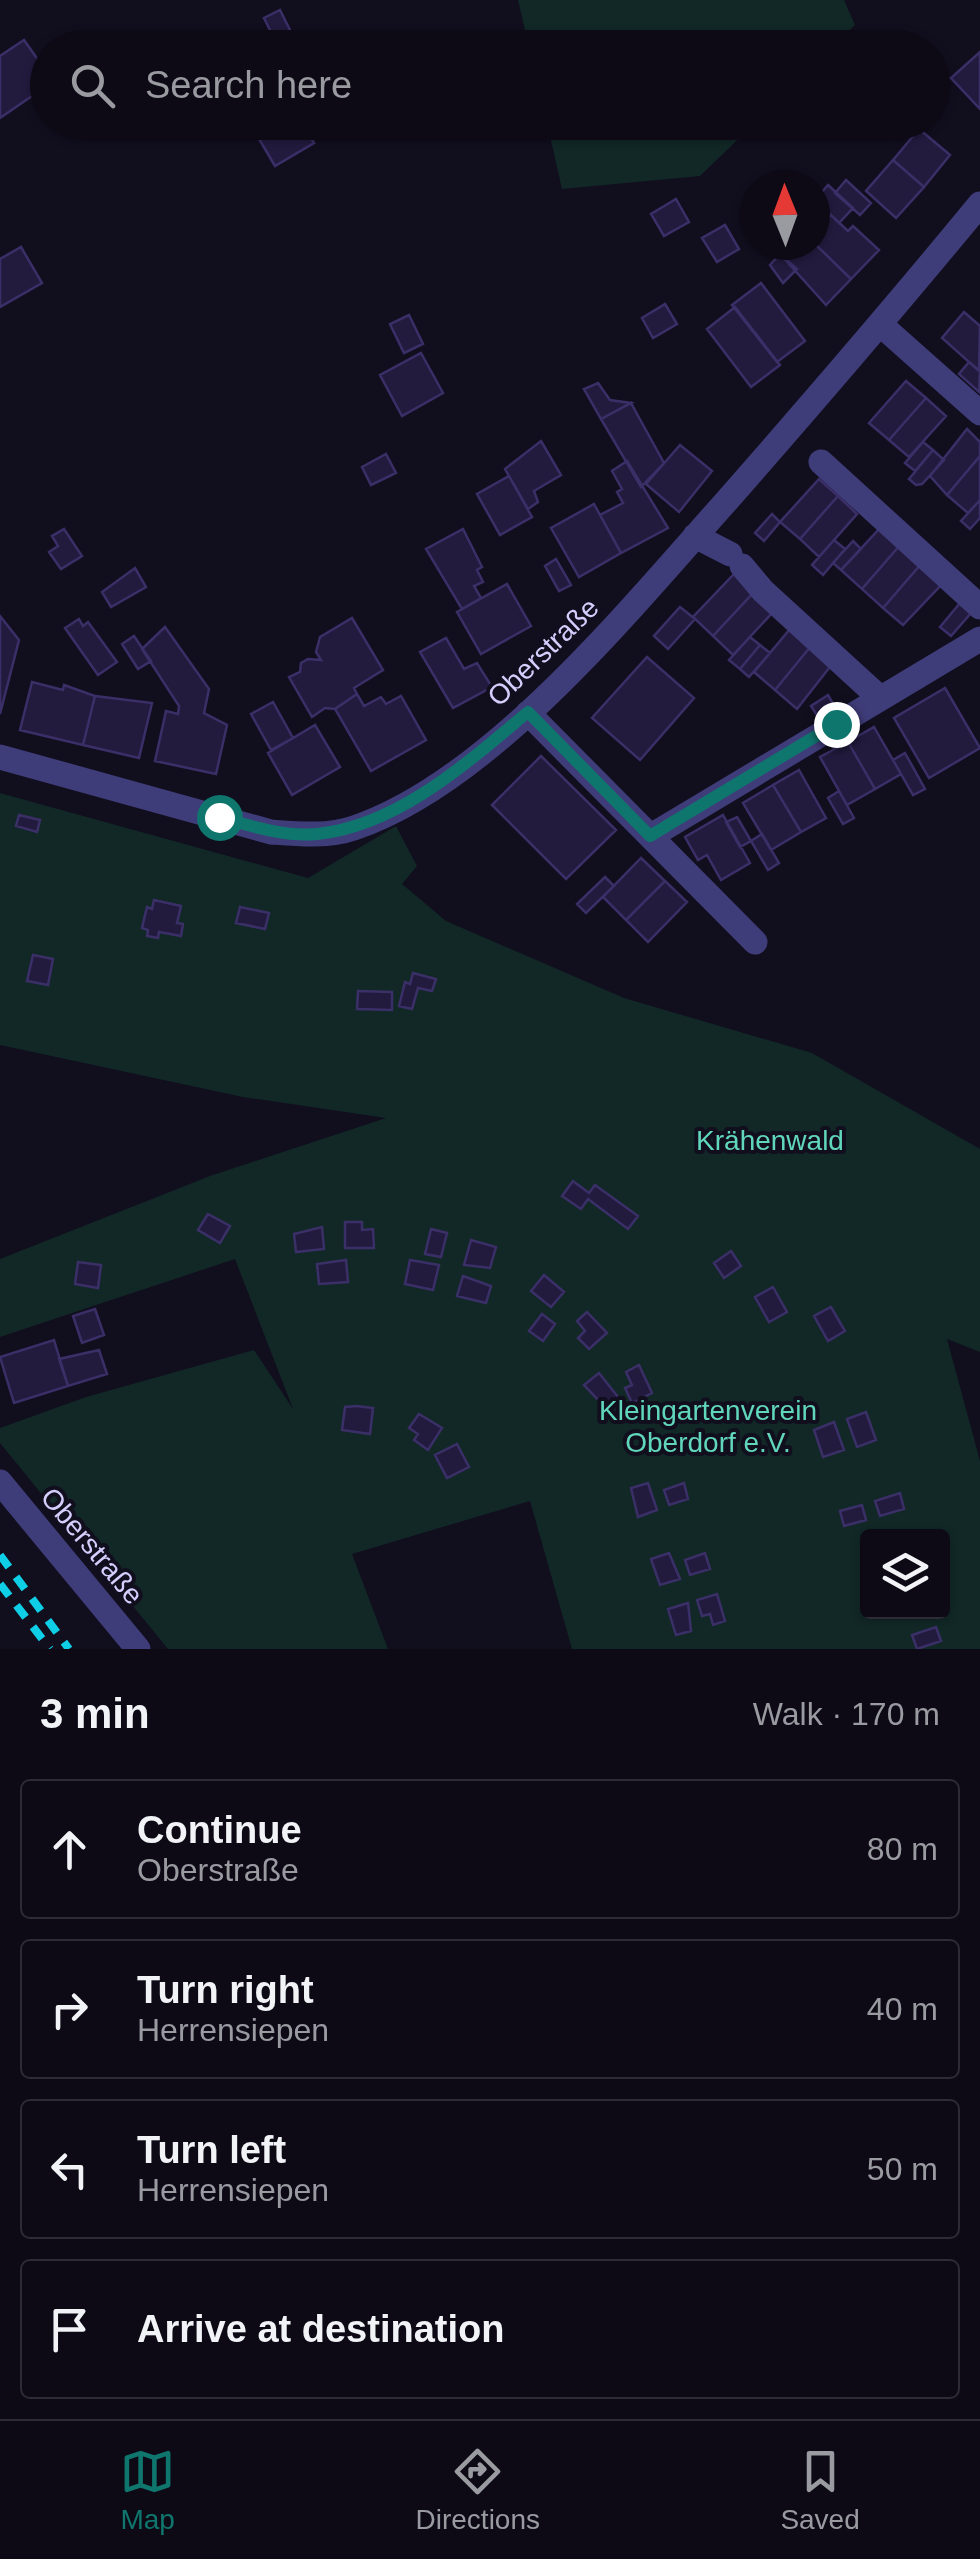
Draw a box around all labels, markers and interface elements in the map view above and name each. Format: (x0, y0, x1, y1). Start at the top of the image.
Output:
search box (30, 30, 950, 140)
icon: search (65, 58, 120, 113)
text: Search here (145, 64, 352, 106)
north arrow (740, 170, 830, 260)
street label: Oberstraße (481, 592, 605, 712)
route end (814, 702, 860, 748)
route start (197, 795, 243, 841)
park label: Krähenwald (696, 1125, 844, 1156)
park label: Kleingartenverein Oberdorf e.V. (599, 1395, 817, 1458)
street label: Oberstraße (35, 1482, 149, 1610)
map controls (860, 1529, 950, 1619)
button: layers (860, 1529, 950, 1619)
text: 3 min (40, 1690, 150, 1737)
text: Walk · 170 m (753, 1696, 940, 1732)
text: Continue (137, 1809, 302, 1851)
icon: ahead (42, 1822, 97, 1877)
text: 80 m (867, 1831, 938, 1867)
text: Oberstraße (137, 1852, 299, 1888)
text: Turn right (137, 1969, 314, 2011)
icon: right (42, 1982, 97, 2037)
text: 40 m (867, 1991, 938, 2027)
text: Herrensiepen (137, 2012, 329, 2048)
text: Turn left (137, 2129, 286, 2171)
icon: left (42, 2142, 97, 2197)
text: 50 m (867, 2151, 938, 2187)
text: Herrensiepen (137, 2172, 329, 2208)
icon: arrive (42, 2302, 97, 2357)
text: Arrive at destination (137, 2308, 504, 2350)
tab: Map (120, 2444, 175, 2536)
tab: Directions (416, 2444, 540, 2536)
tab: Saved (780, 2444, 860, 2536)

